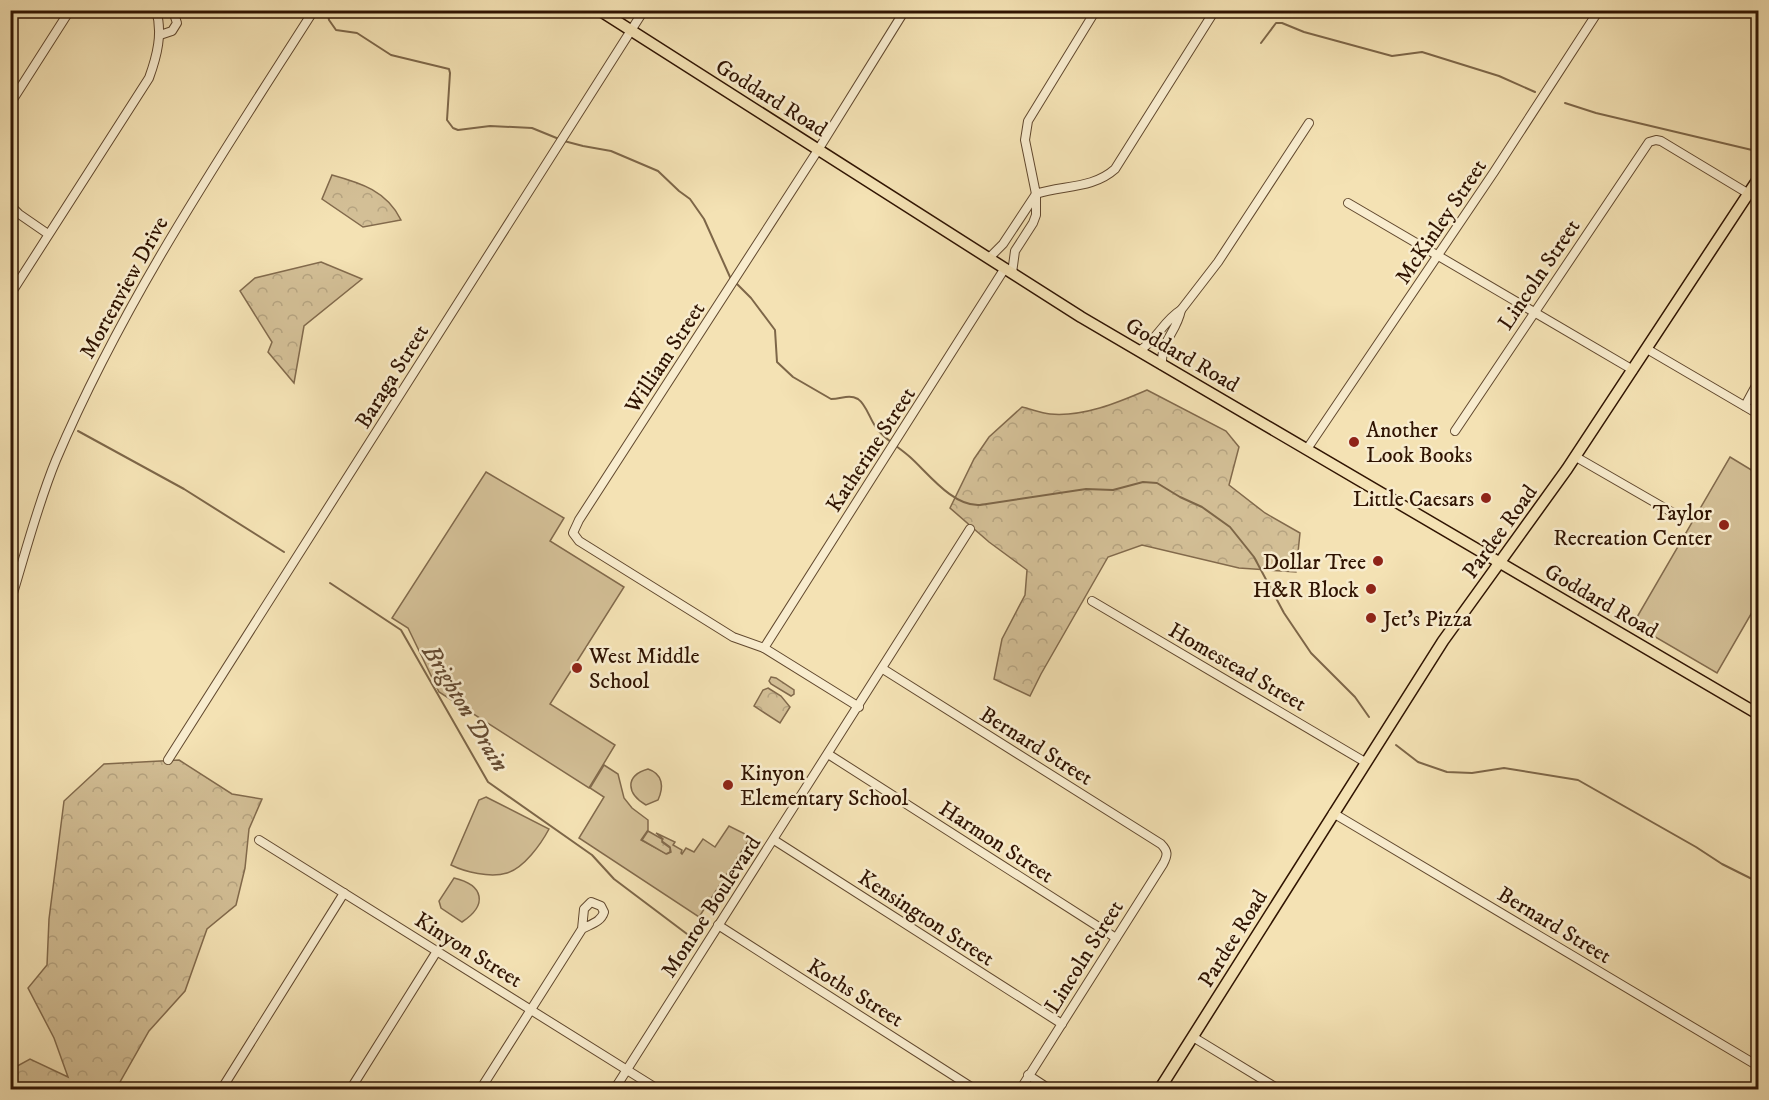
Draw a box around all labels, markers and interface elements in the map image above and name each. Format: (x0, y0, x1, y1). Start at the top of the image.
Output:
street label: Goddard Road (710, 53, 832, 143)
street label: McKinley Street (1390, 154, 1493, 289)
street label: Mortenview Drive (74, 212, 175, 364)
street label: Lincoln Street (1492, 214, 1586, 335)
street label: William Street (619, 297, 711, 419)
street label: Goddard Road (1121, 312, 1244, 399)
street label: Baraga Street (350, 320, 435, 434)
street label: Katherine Street (821, 382, 922, 517)
place label: Another Look Books (1366, 417, 1472, 469)
marker: Another Look Books (1347, 435, 1361, 449)
street label: Pardee Road (1457, 480, 1543, 584)
place label: Little Caesars (1353, 486, 1474, 513)
marker: Little Caesars (1479, 491, 1493, 505)
place label: Taylor Recreation Center (1553, 500, 1713, 552)
marker: Taylor Recreation Center (1717, 518, 1731, 532)
place label: Dollar Tree (1263, 549, 1366, 576)
marker: Dollar Tree (1371, 554, 1385, 568)
street label: Goddard Road (1540, 558, 1663, 645)
place label: H&R Block (1253, 577, 1359, 604)
marker: H&R Block (1364, 582, 1378, 596)
place label: Jet's Pizza (1381, 606, 1472, 633)
marker: Jet's Pizza (1364, 611, 1378, 625)
street label: Homestead Street (1163, 617, 1311, 718)
water label: Brighton Drain (415, 639, 515, 778)
place label: West Middle School (588, 643, 700, 695)
marker: West Middle School (570, 661, 584, 675)
street label: Bernard Street (975, 701, 1098, 792)
place label: Kinyon Elementary School (740, 760, 909, 812)
marker: Kinyon Elementary School (721, 778, 735, 792)
street label: Harmon Street (934, 795, 1059, 889)
street label: Monroe Boulevard (655, 831, 767, 983)
street label: Kensington Street (853, 864, 999, 972)
street label: Bernard Street (1492, 881, 1616, 970)
street label: Pardee Road (1193, 885, 1274, 992)
street label: Lincoln Street (1039, 895, 1130, 1018)
street label: Kinyon Street (409, 907, 527, 994)
street label: Koths Street (802, 953, 908, 1034)

